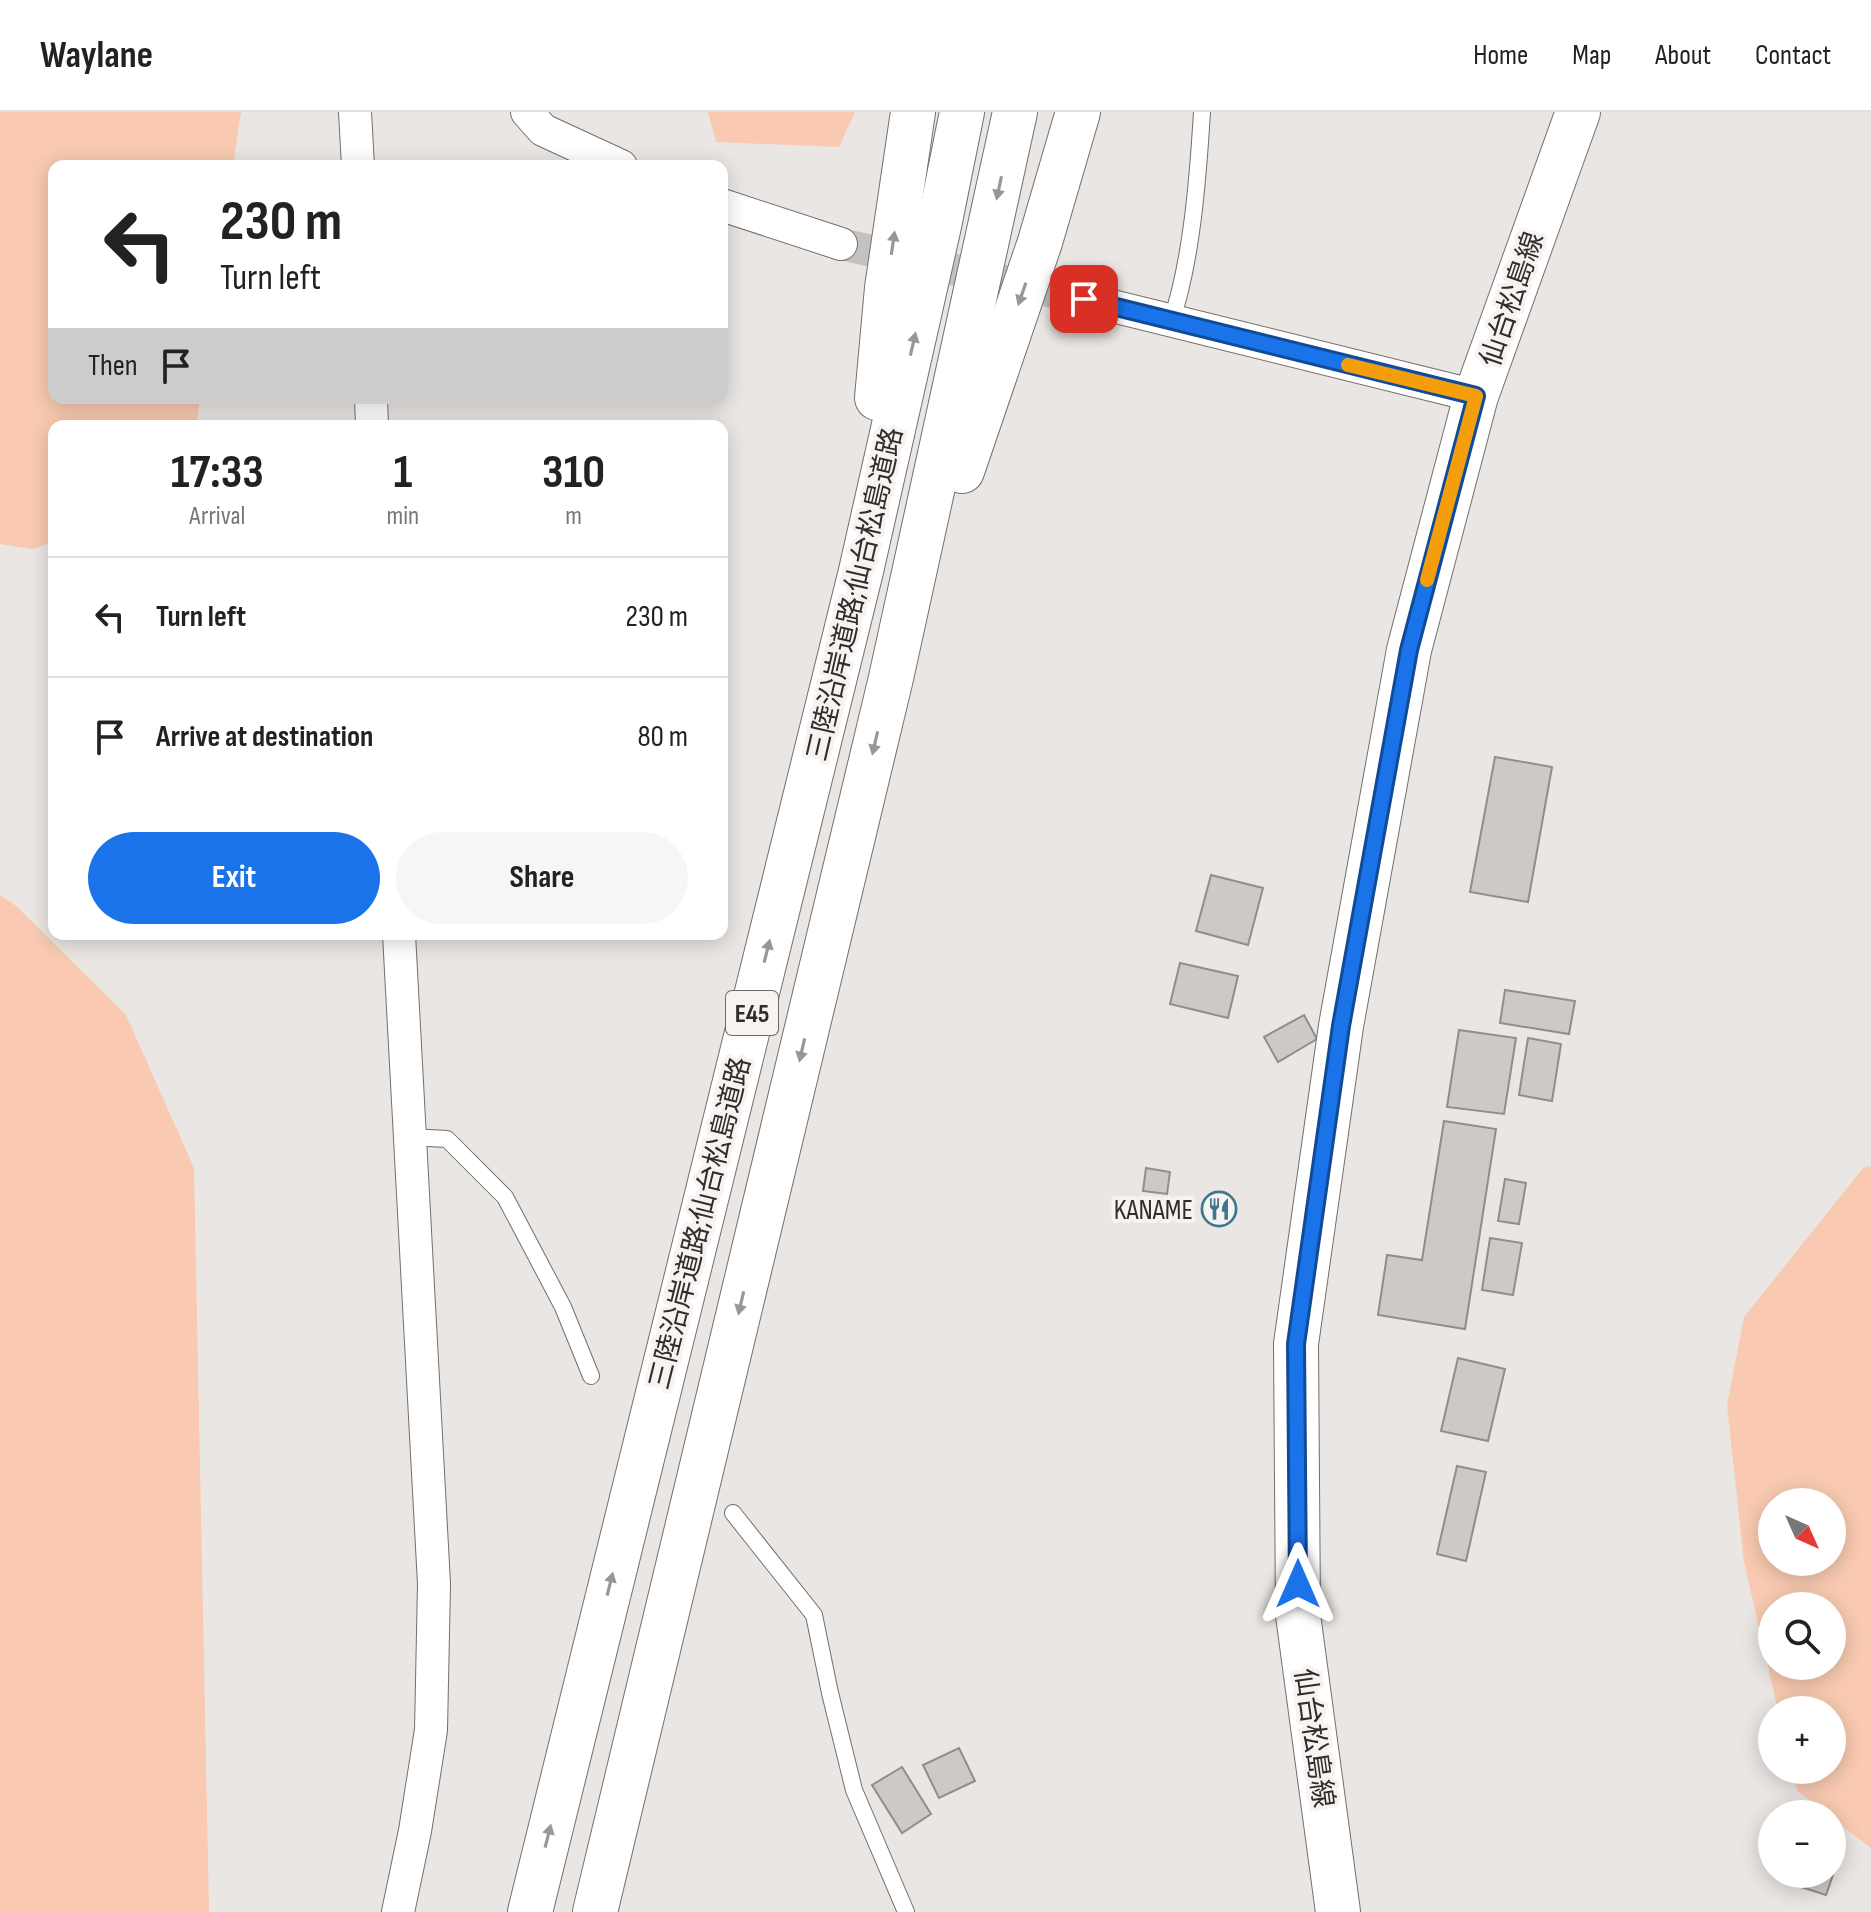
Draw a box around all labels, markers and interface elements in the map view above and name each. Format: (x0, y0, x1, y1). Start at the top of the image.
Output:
text: Waylane (40, 33, 153, 78)
text: Home (1473, 39, 1528, 72)
text: Map (1572, 39, 1611, 72)
text: About (1655, 39, 1711, 72)
text: Contact (1755, 39, 1831, 72)
one-way arrow (992, 176, 1005, 201)
text: 230 m (220, 189, 342, 256)
icon: left (88, 192, 192, 296)
street label: 仙台松島線 (1474, 228, 1551, 371)
one-way arrow (887, 230, 900, 255)
text: Turn left (220, 257, 321, 300)
pin (1050, 265, 1118, 333)
icon: arrive (1062, 277, 1106, 321)
one-way arrow (1016, 282, 1028, 306)
one-way arrow (907, 331, 920, 356)
icon: arrive (154, 344, 198, 388)
text: Then (88, 348, 138, 384)
street label: 三陸沿岸道路;仙台松島道路 (801, 424, 910, 764)
text: 17:33 (171, 444, 264, 501)
text: 1 (393, 444, 412, 501)
text: 310 (542, 444, 605, 501)
text: Arrival (189, 501, 245, 532)
text: min (387, 501, 419, 532)
text: m (565, 501, 582, 532)
icon: left (88, 595, 132, 639)
text: Turn left (156, 599, 246, 635)
text: 230 m (626, 599, 688, 635)
icon: arrive (88, 715, 132, 759)
text: Arrive at destination (156, 719, 373, 755)
text: 80 m (637, 719, 688, 755)
one-way arrow (869, 730, 881, 755)
button: Exit (88, 832, 380, 924)
button: Share (396, 832, 688, 924)
one-way arrow (761, 938, 774, 963)
road number: E45 (726, 991, 778, 1035)
one-way arrow (795, 1038, 808, 1063)
street label: 三陸沿岸道路;仙台松島道路 (643, 1054, 758, 1393)
restaurant icon: KANAME (1200, 1190, 1238, 1228)
place label: KANAME (1114, 1194, 1193, 1227)
one-way arrow (735, 1290, 747, 1315)
north arrow (1758, 1488, 1846, 1576)
map controls (1758, 1488, 1846, 1888)
position arrow (1256, 1542, 1340, 1626)
one-way arrow (604, 1571, 617, 1596)
button: search (1758, 1592, 1846, 1680)
street label: 仙台松島線 (1287, 1667, 1340, 1810)
button: + (1758, 1696, 1846, 1784)
button: − (1758, 1800, 1846, 1888)
one-way arrow (542, 1824, 555, 1849)

